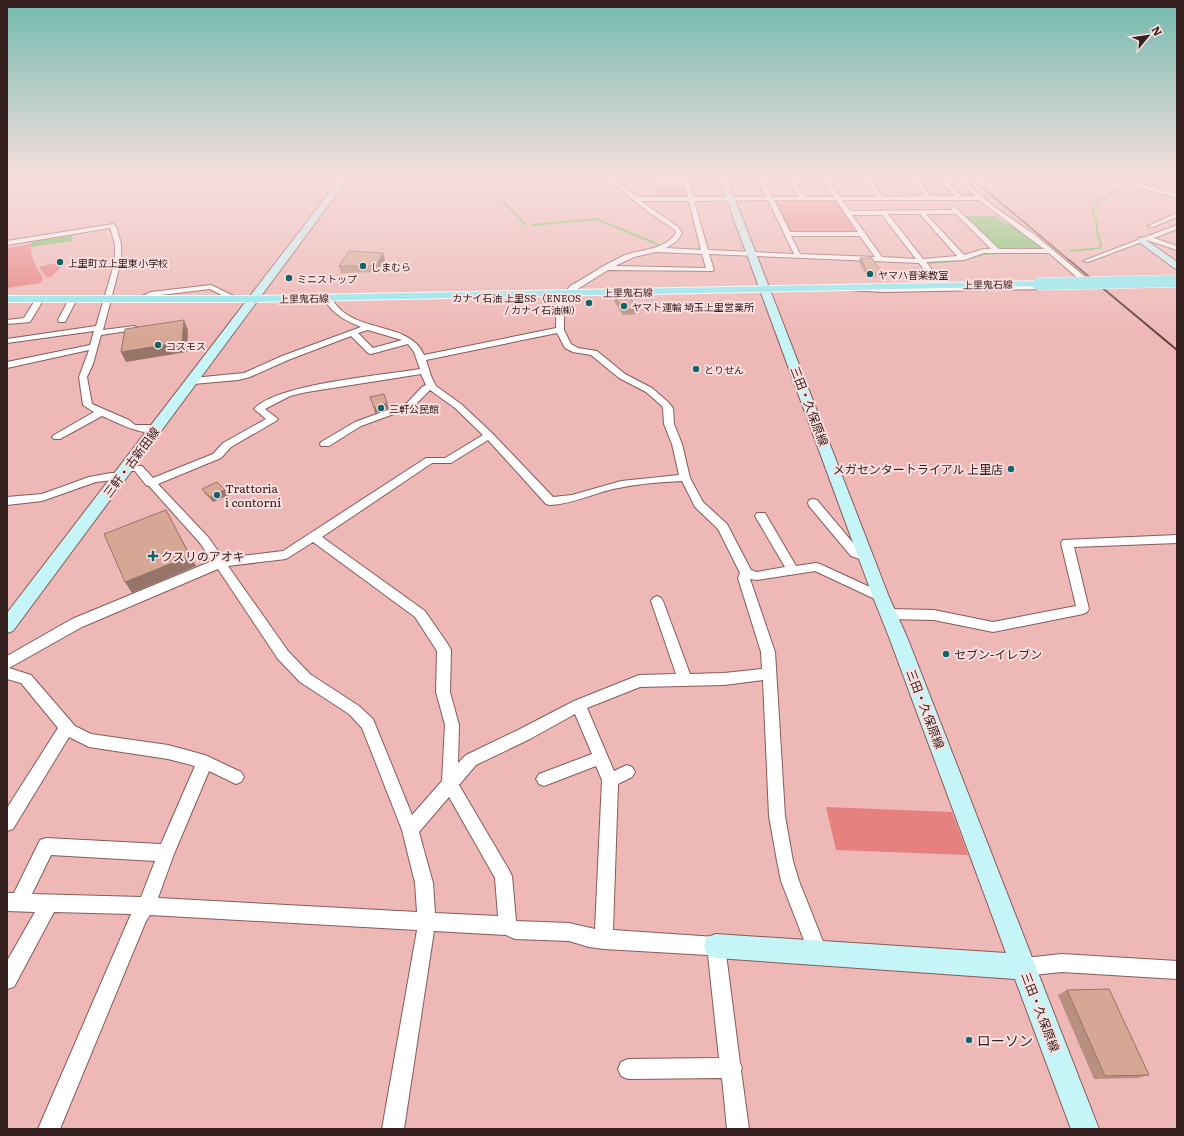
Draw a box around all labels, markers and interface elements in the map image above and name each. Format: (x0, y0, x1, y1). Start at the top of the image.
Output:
north arrow (1128, 16, 1168, 56)
text: N (1148, 23, 1167, 39)
place label: 上里町立上里東小学校 (68, 255, 168, 270)
marker: 上里町立上里東小学校 (55, 257, 65, 267)
place label: しまむら (371, 259, 411, 274)
marker: しまむら (358, 261, 368, 271)
place label: ヤマハ音楽教室 (878, 267, 948, 282)
marker: ヤマハ音楽教室 (865, 269, 875, 279)
place label: ミニストップ (297, 271, 357, 286)
marker: ミニストップ (284, 273, 294, 283)
street label: 上里鬼石線 (963, 276, 1013, 292)
street label: 上里鬼石線 (603, 284, 653, 300)
street label: 上里鬼石線 (279, 290, 329, 306)
place label: カナイ石油 上里SS（ENEOS / カナイ石油㈱） (452, 290, 581, 317)
marker: カナイ石油 上里SS（ENEOS / カナイ石油㈱） (584, 298, 594, 308)
place label: ヤマト運輸 埼玉上里営業所 (632, 299, 754, 314)
marker: ヤマト運輸 埼玉上里営業所 (619, 301, 629, 311)
place label: コスモス (166, 338, 206, 353)
marker: コスモス (153, 340, 163, 350)
place label: とりせん (704, 362, 744, 377)
marker: とりせん (691, 364, 701, 374)
street label: 三田・久保原線 (787, 364, 833, 448)
place label: 三軒公民館 (389, 401, 439, 416)
marker: 三軒公民館 (376, 403, 386, 413)
street label: 三軒・古新田線 (99, 423, 163, 501)
place label: メガセンタートライアル 上里店 (833, 460, 1003, 478)
marker: メガセンタートライアル 上里店 (1006, 464, 1016, 474)
place label: Trattoria i contorni (225, 479, 281, 511)
marker: Trattoria i contorni (212, 490, 222, 500)
place label: クスリのアオキ (161, 547, 245, 565)
marker: クスリのアオキ (148, 551, 158, 561)
place label: セブン-イレブン (954, 645, 1042, 663)
marker: セブン-イレブン (941, 649, 951, 659)
street label: 三田・久保原線 (903, 667, 949, 751)
street label: 三田・久保原線 (1018, 970, 1064, 1054)
place label: ローソン (977, 1030, 1033, 1050)
marker: ローソン (964, 1035, 974, 1045)

